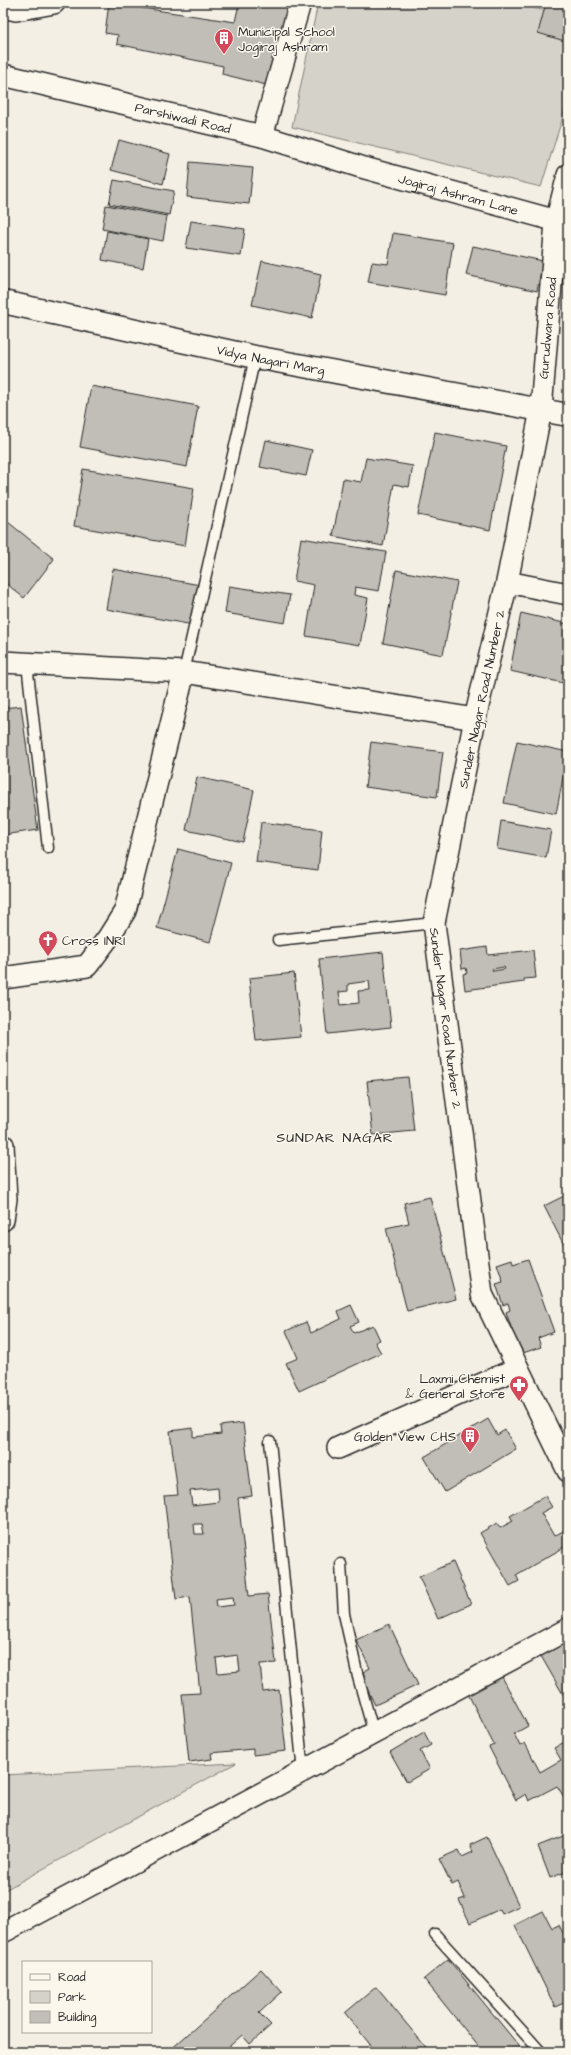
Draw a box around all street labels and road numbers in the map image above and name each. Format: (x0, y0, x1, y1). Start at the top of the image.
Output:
street label: Parshiwadi Road (133, 98, 233, 138)
street label: Jogiraj Ashram Lane (396, 170, 520, 220)
street label: Gurudwara Road (535, 276, 561, 380)
street label: Vidya Nagari Marg (215, 341, 326, 381)
street label: Sunder Nagar Road Number 2 (454, 608, 511, 790)
street label: Sunder Nagar Road Number 2 (425, 927, 466, 1110)

